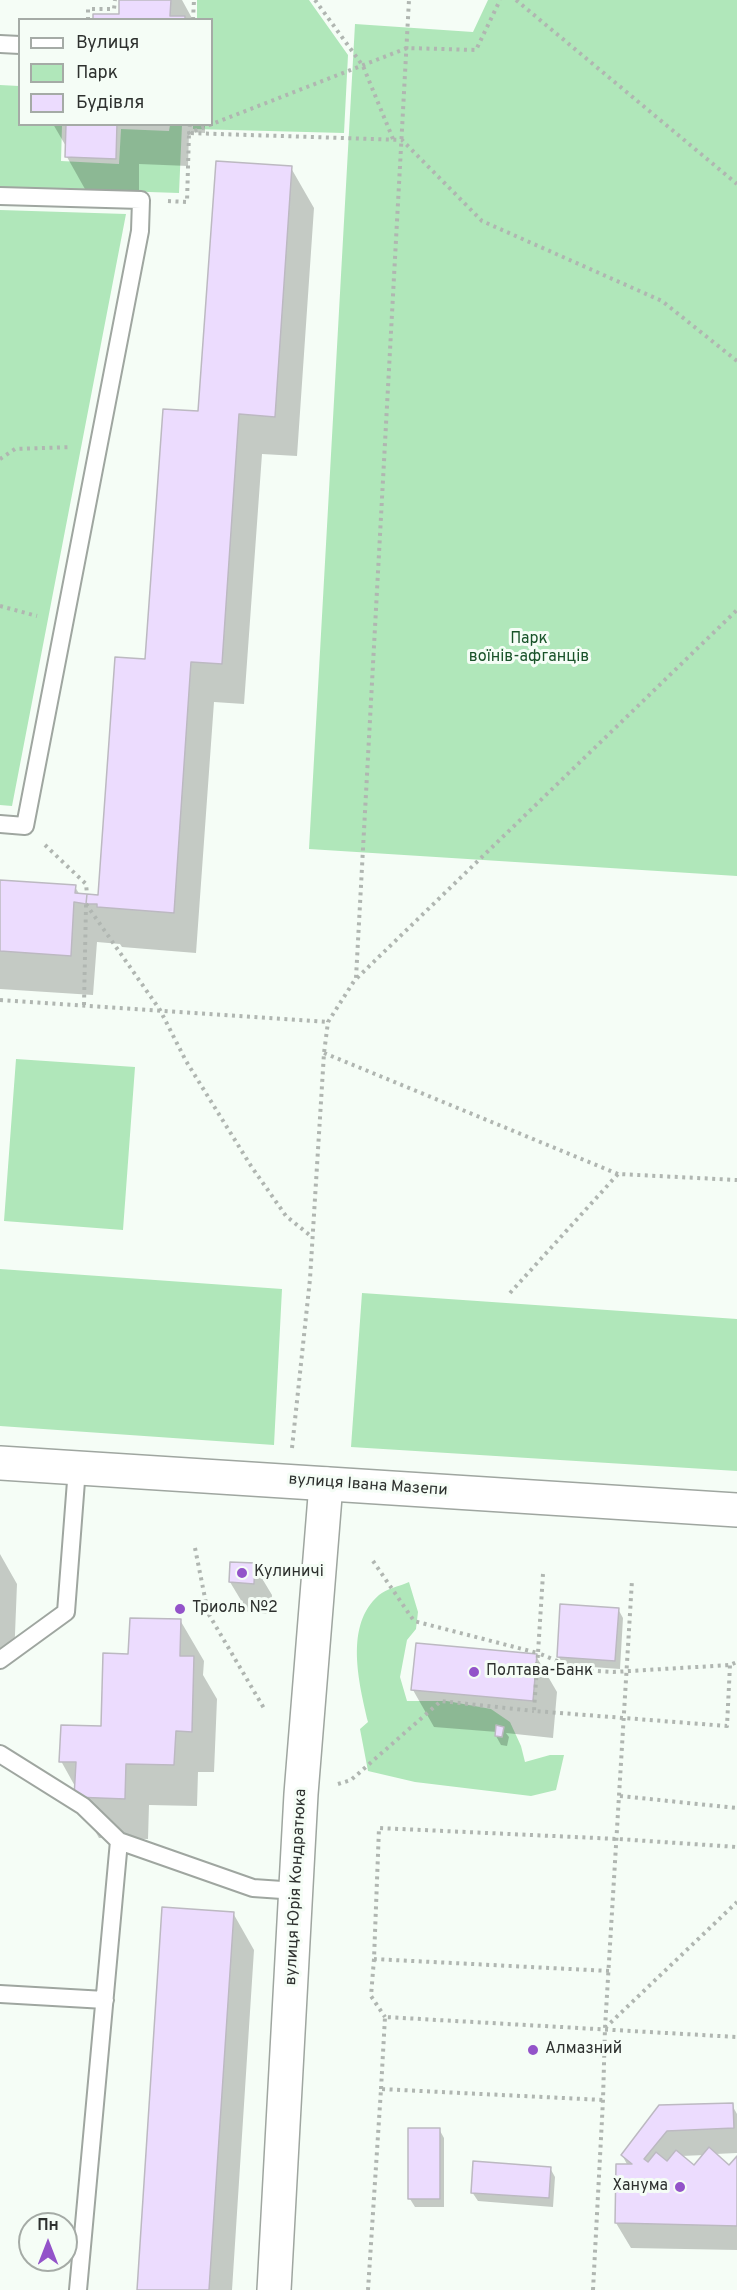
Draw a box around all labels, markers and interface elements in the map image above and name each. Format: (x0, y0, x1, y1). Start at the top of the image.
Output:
legend (18, 18, 213, 126)
text: Вулиця (76, 32, 139, 55)
text: Парк (76, 62, 118, 85)
text: Будівля (76, 92, 144, 115)
park label: Парк воїнів-афганців (469, 630, 589, 668)
street label: вулиця Івана Мазепи (288, 1471, 448, 1501)
place label: Кулиничі (254, 1563, 324, 1583)
marker: Кулиничі (235, 1566, 249, 1580)
place label: Триоль №2 (192, 1599, 278, 1619)
marker: Триоль №2 (173, 1602, 187, 1616)
place label: Полтава-Банк (486, 1662, 593, 1682)
marker: Полтава-Банк (467, 1665, 481, 1679)
street label: вулиця Юрія Кондратюка (282, 1788, 312, 1986)
place label: Алмазний (545, 2040, 622, 2060)
marker: Алмазний (526, 2043, 540, 2057)
place label: Ханума (613, 2177, 668, 2197)
marker: Ханума (673, 2180, 687, 2194)
north arrow (18, 2212, 78, 2272)
text: Пн (37, 2216, 59, 2236)

